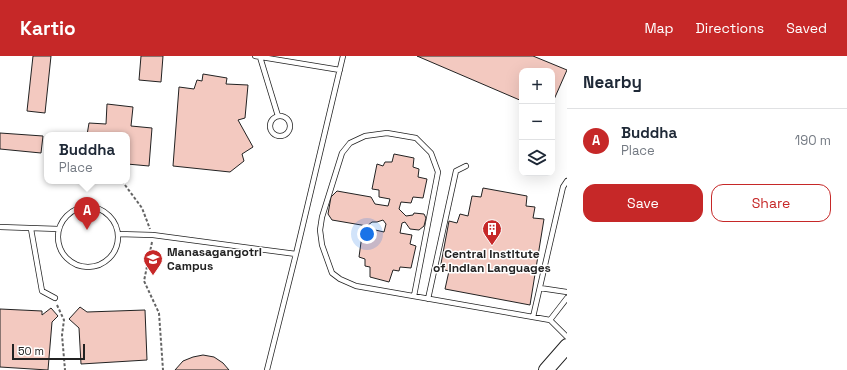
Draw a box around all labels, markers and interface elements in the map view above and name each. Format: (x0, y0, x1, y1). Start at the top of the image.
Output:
text: Kartio (20, 16, 76, 41)
text: Map (644, 19, 674, 37)
text: Directions (696, 19, 764, 37)
text: Saved (786, 19, 827, 37)
map controls (519, 68, 555, 176)
button: + (519, 68, 555, 104)
text: Nearby (583, 71, 642, 93)
button: − (519, 104, 555, 140)
text: Buddha (621, 123, 677, 142)
popup (44, 132, 130, 184)
text: A (592, 132, 600, 149)
text: 190 m (795, 132, 831, 149)
text: Buddha (59, 140, 115, 159)
button: layers (519, 140, 555, 176)
text: Place (621, 142, 655, 159)
text: Place (59, 159, 93, 176)
button: Save (583, 184, 703, 222)
button: Share (711, 184, 831, 222)
pin: A (74, 197, 100, 230)
building icon: Central Institute of Indian Languages (481, 218, 503, 246)
your location (357, 224, 377, 244)
place label: Manasagangotri Campus (167, 244, 262, 274)
place label: Central Institute of Indian Languages (433, 246, 551, 276)
school or university icon: Manasagangotri Campus (142, 248, 164, 276)
scale bar (12, 342, 85, 361)
text: 50 m (18, 344, 44, 358)

